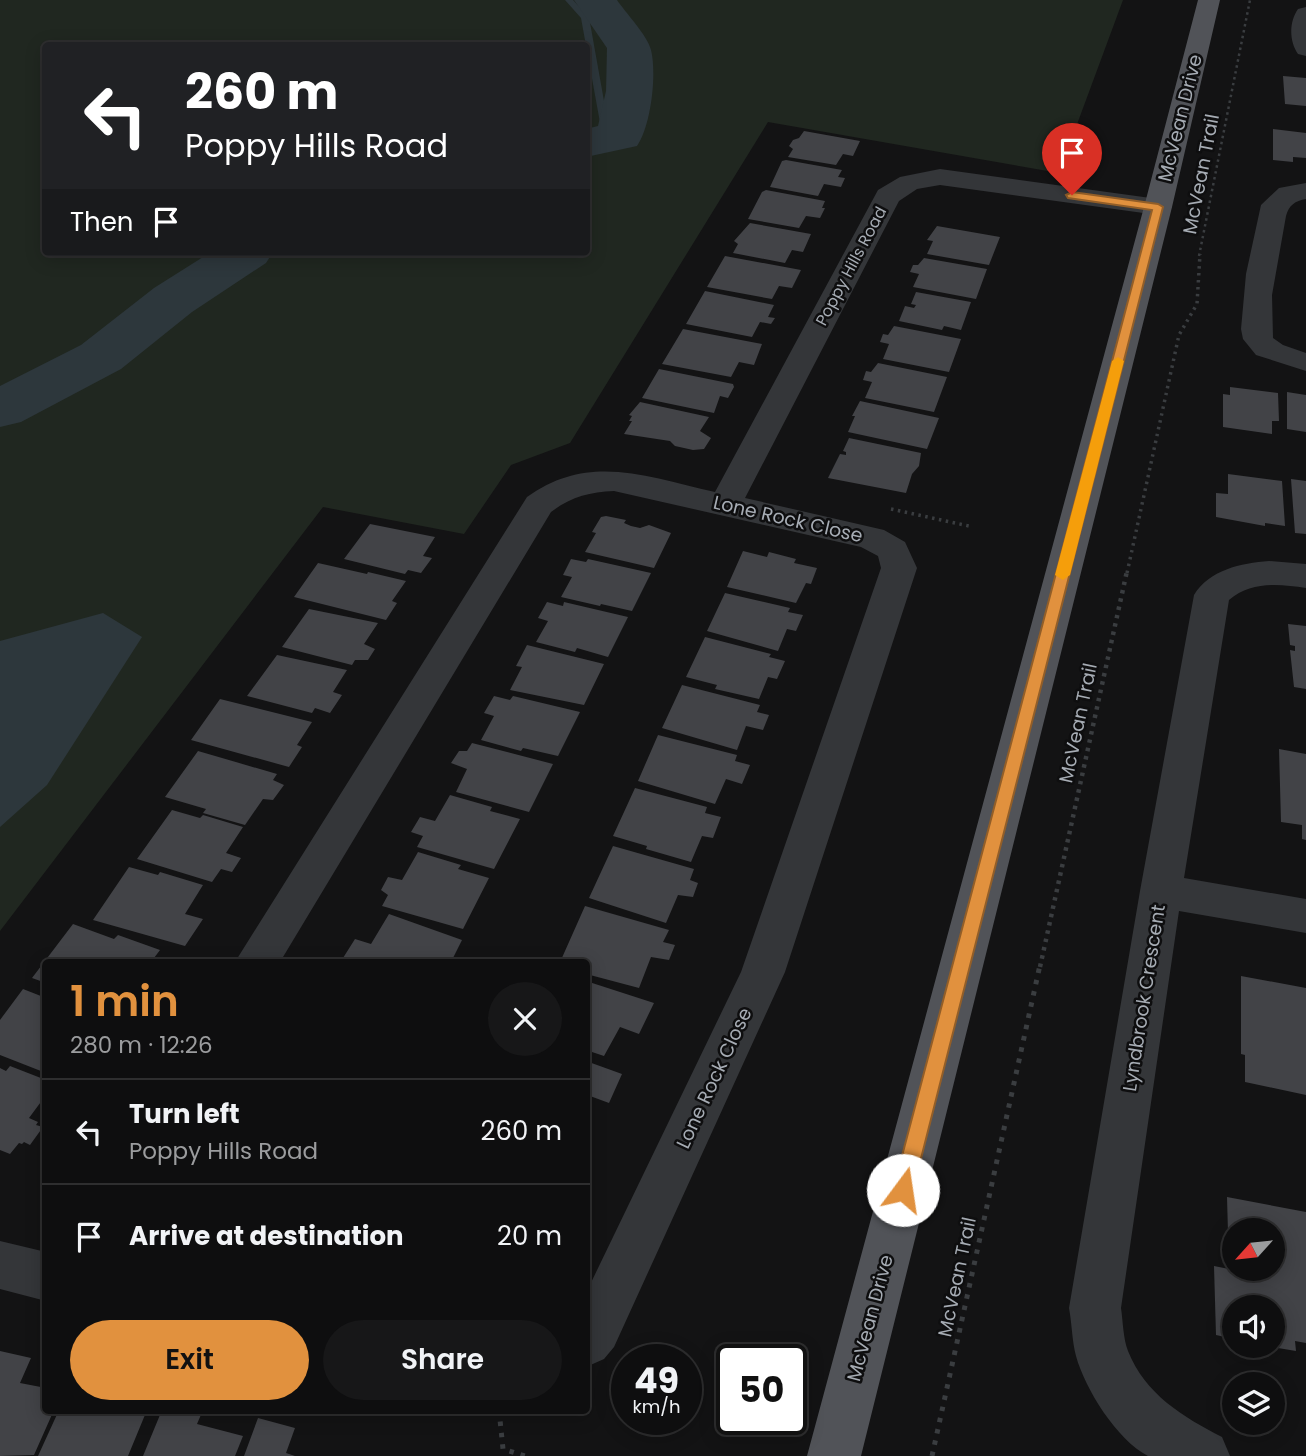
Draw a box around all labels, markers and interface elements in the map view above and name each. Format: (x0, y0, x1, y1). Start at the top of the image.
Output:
street label: McVean Drive (1151, 52, 1209, 184)
text: 260 m (185, 58, 338, 126)
icon: left (70, 70, 161, 161)
street label: McVean Trail (1176, 111, 1226, 237)
text: Poppy Hills Road (185, 123, 448, 168)
pin (1042, 123, 1102, 195)
icon: arrive (1053, 134, 1091, 172)
icon: arrive (147, 203, 185, 241)
street label: Poppy Hills Road (810, 203, 892, 329)
text: Then (70, 204, 133, 240)
street label: Lone Rock Close (711, 489, 865, 549)
street label: McVean Trail (1052, 660, 1104, 786)
street label: Lyndbrook Crescent (1116, 903, 1172, 1093)
text: 1 min (70, 972, 179, 1031)
button: close (488, 982, 562, 1056)
street label: Lone Rock Close (670, 1003, 758, 1153)
text: 280 m · 12:26 (70, 1029, 213, 1061)
text: Turn left (129, 1096, 240, 1132)
icon: left (70, 1113, 108, 1151)
text: 260 m (480, 1113, 562, 1149)
text: Poppy Hills Road (129, 1135, 318, 1167)
position arrow (866, 1153, 940, 1227)
street label: McVean Trail (931, 1214, 983, 1340)
icon: arrive (70, 1218, 108, 1256)
text: Arrive at destination (129, 1218, 404, 1254)
text: 20 m (497, 1218, 562, 1254)
north arrow (1222, 1218, 1284, 1281)
map controls (1222, 1218, 1285, 1435)
street label: McVean Drive (840, 1252, 900, 1384)
button: sound (1222, 1295, 1285, 1358)
button: Exit (70, 1320, 309, 1400)
button: Share (323, 1320, 562, 1400)
speed limit sign: 50 (716, 1344, 807, 1435)
text: 49 (634, 1356, 679, 1405)
button: layers (1222, 1372, 1285, 1435)
text: km/h (633, 1394, 680, 1419)

